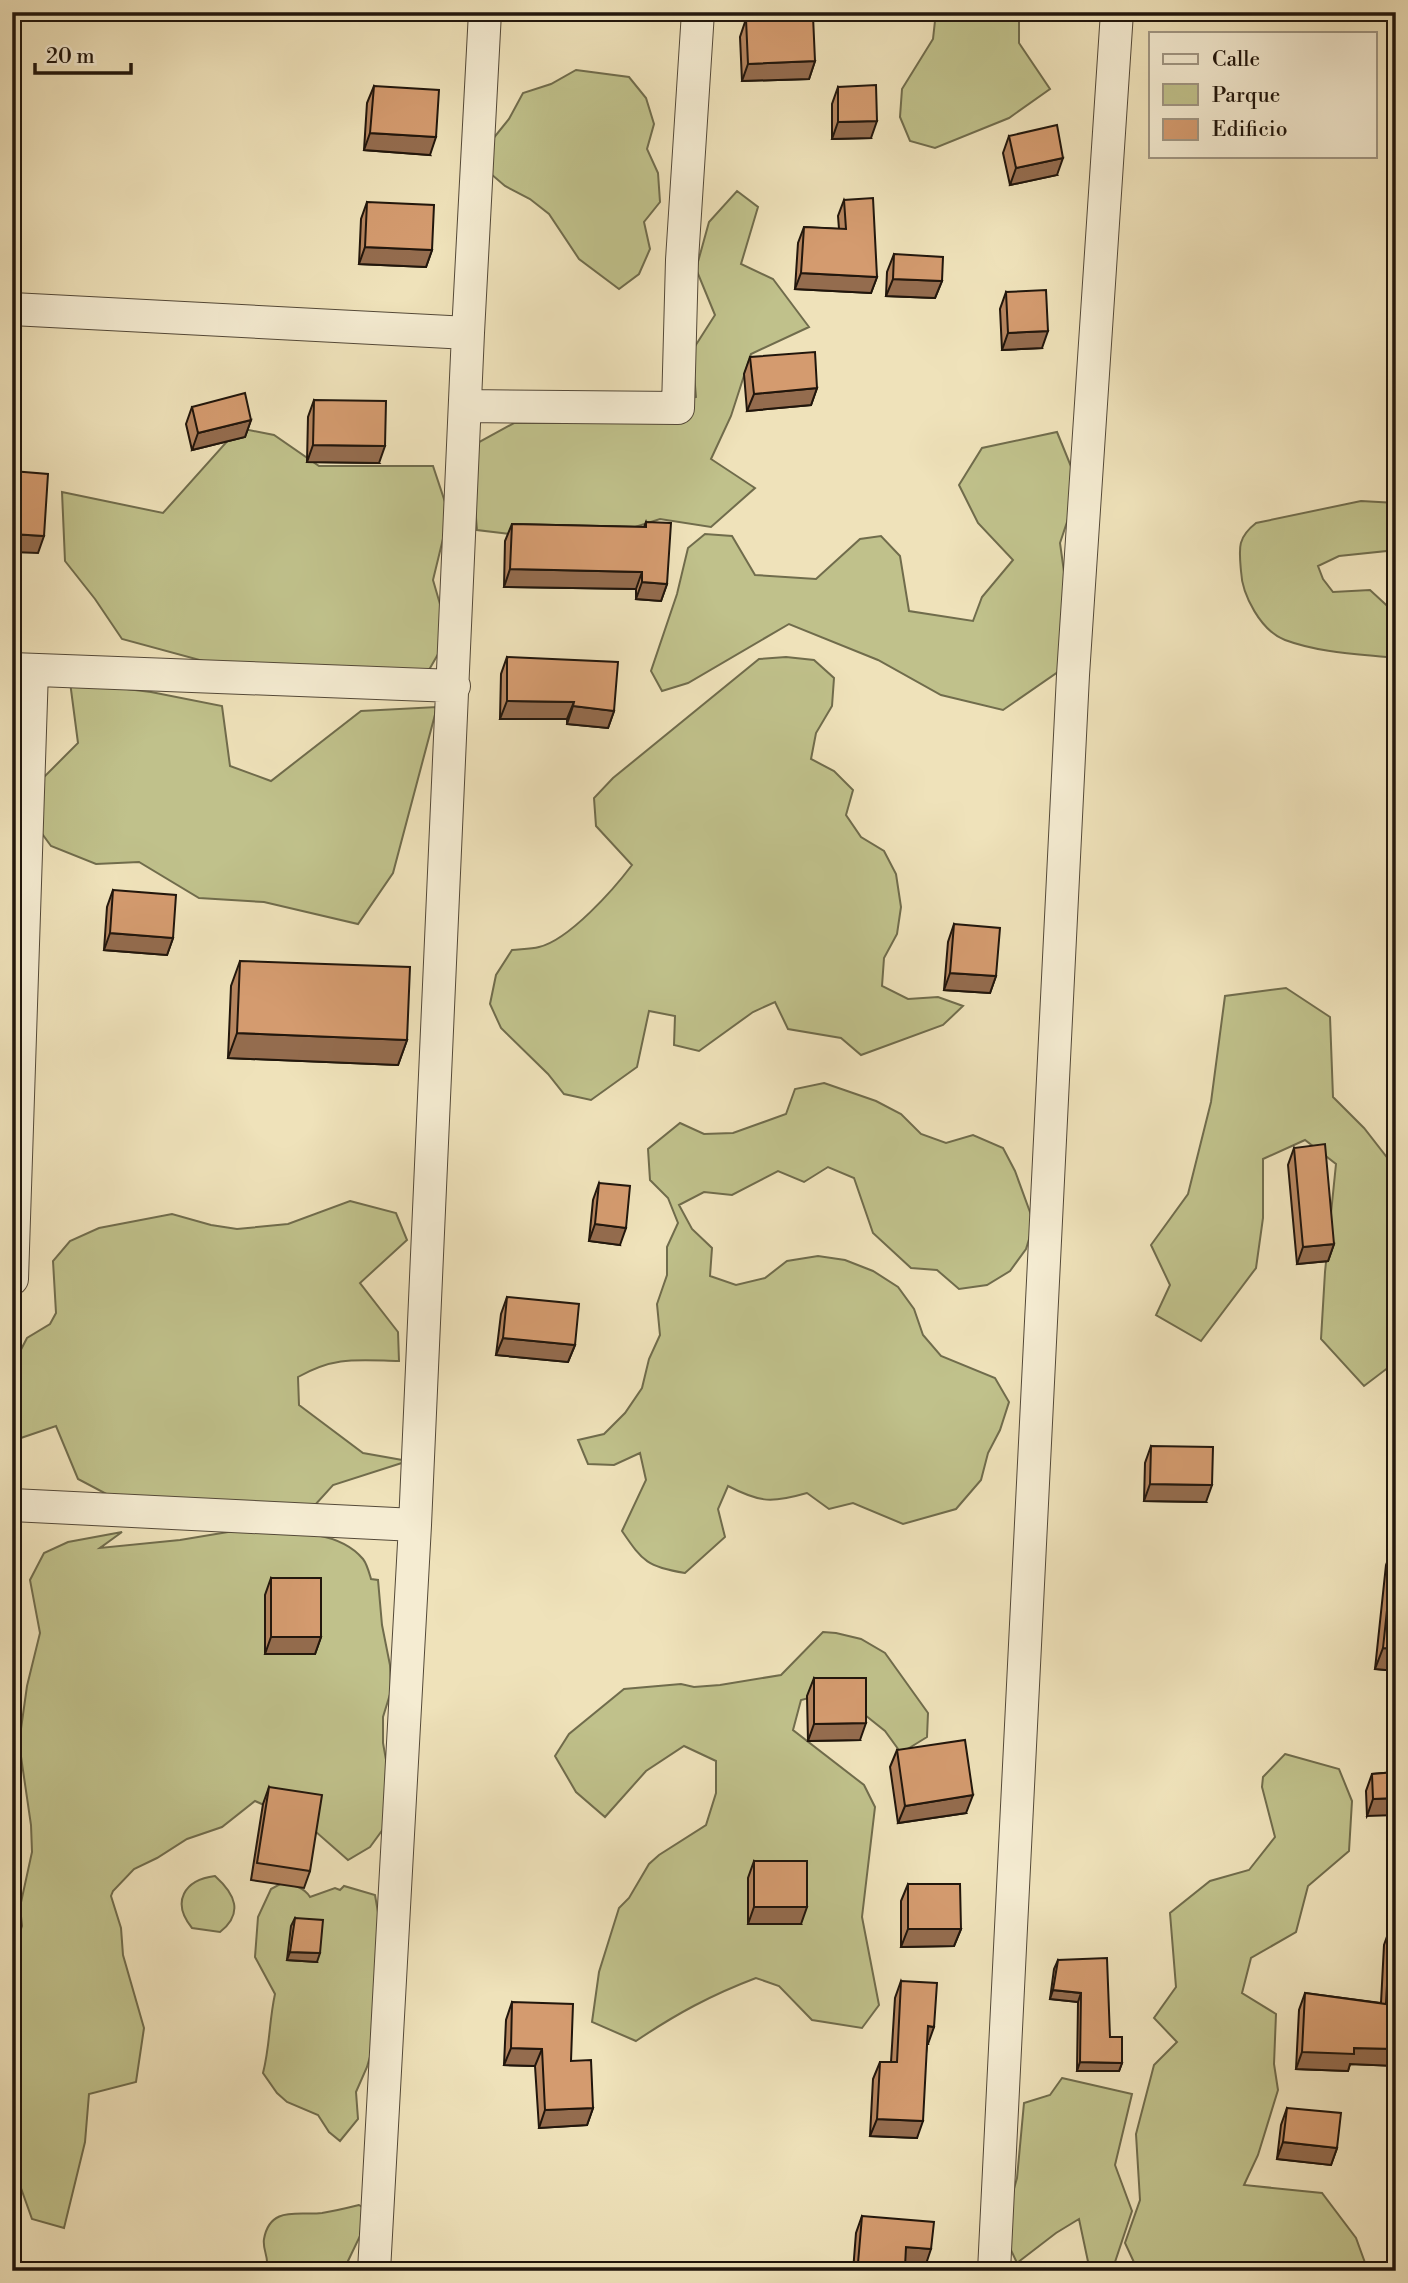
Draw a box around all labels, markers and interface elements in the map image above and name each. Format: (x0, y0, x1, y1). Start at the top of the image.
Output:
scale bar (35, 32, 131, 76)
legend (1149, 32, 1376, 158)
text: 20 m (46, 44, 95, 70)
text: Calle (1212, 47, 1260, 73)
text: Parque (1212, 83, 1280, 109)
text: Edificio (1212, 117, 1288, 143)

